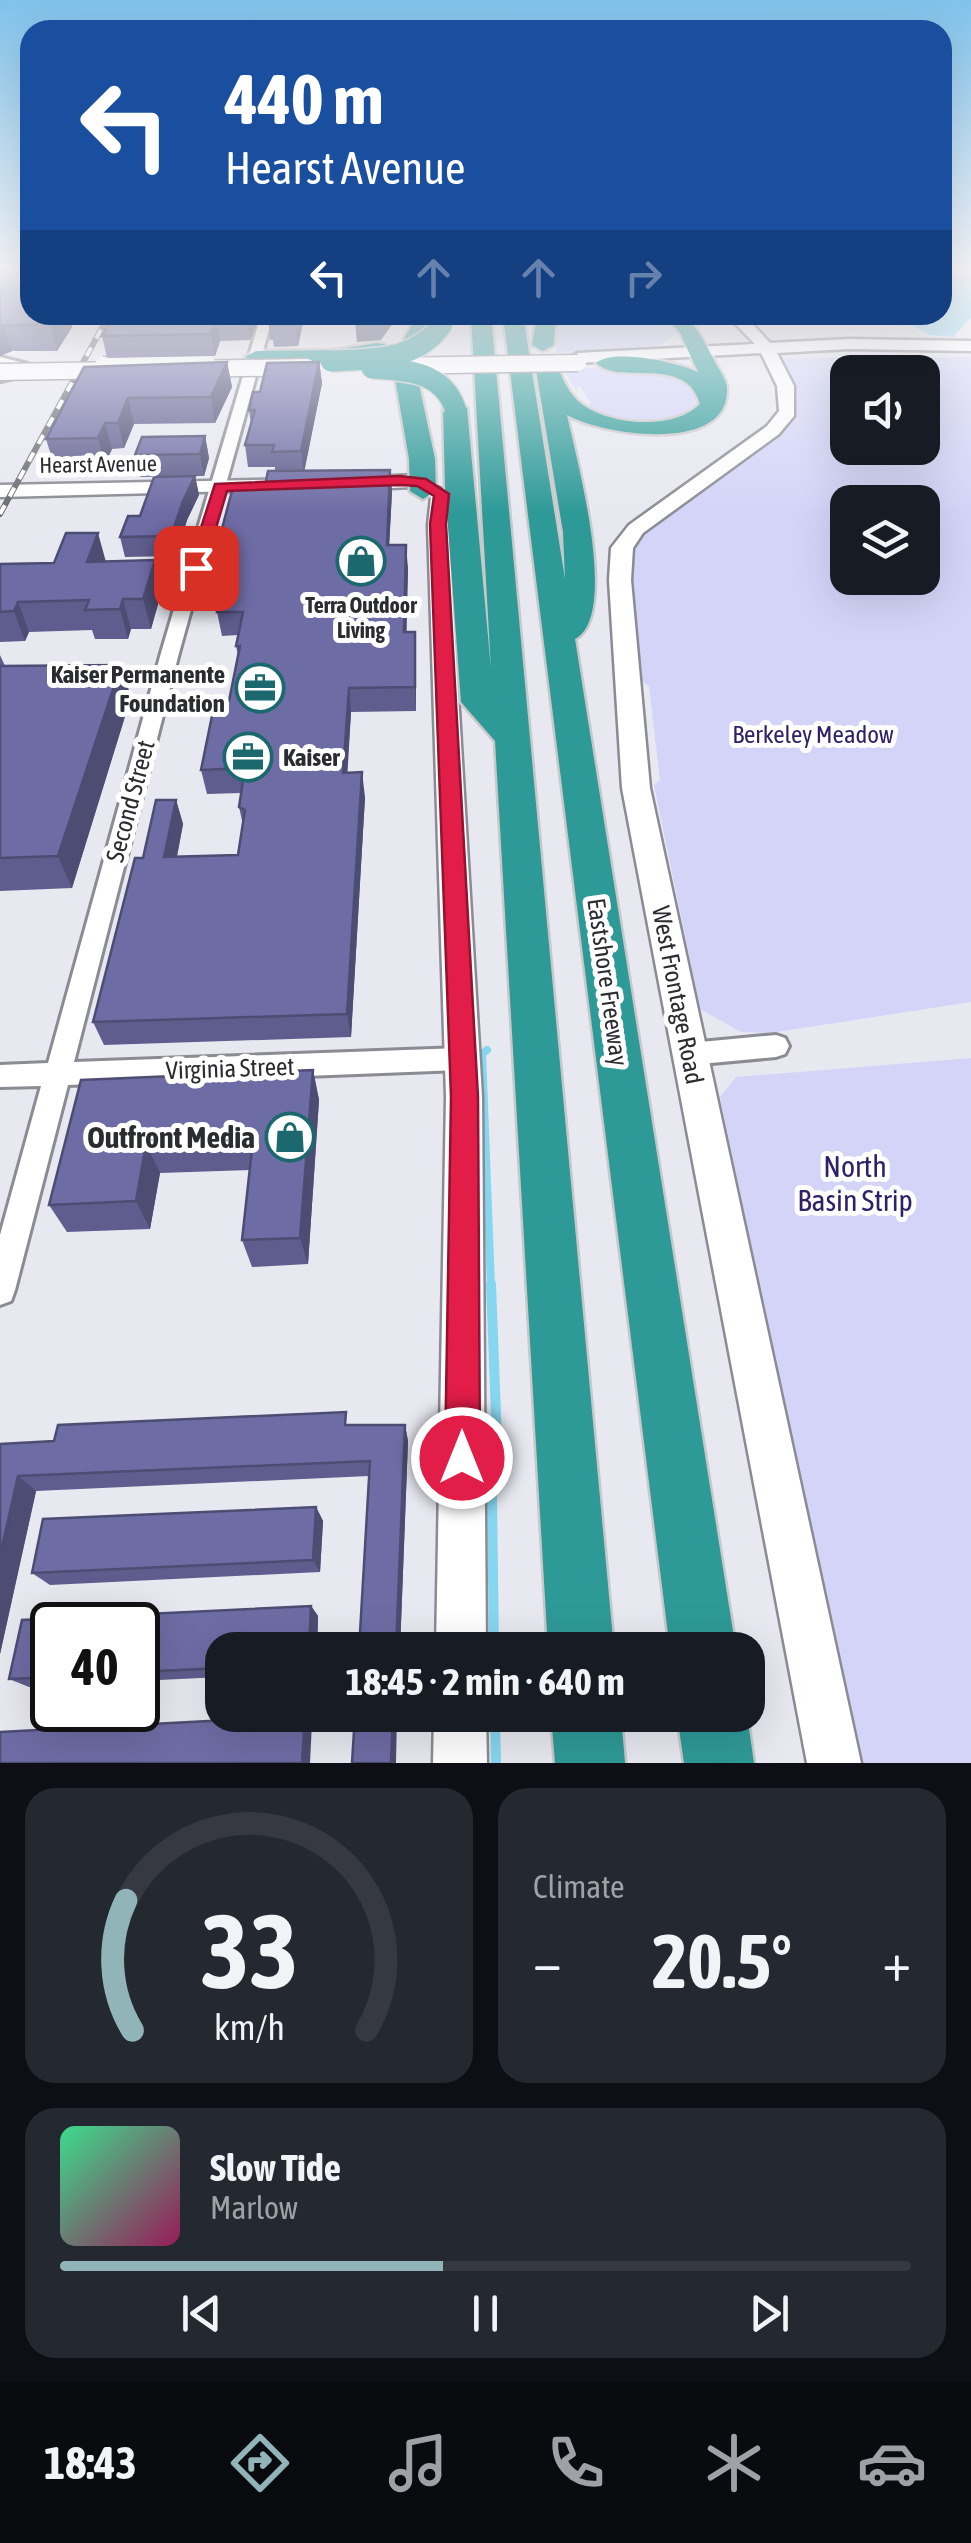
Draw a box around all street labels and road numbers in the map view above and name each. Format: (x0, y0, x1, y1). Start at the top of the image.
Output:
street label: Hearst Avenue (39, 450, 157, 478)
street label: Second Street (100, 737, 160, 865)
street label: Eastshore Freeway (582, 896, 634, 1068)
street label: West Frontage Road (647, 904, 709, 1086)
street label: Virginia Street (165, 1052, 295, 1084)

